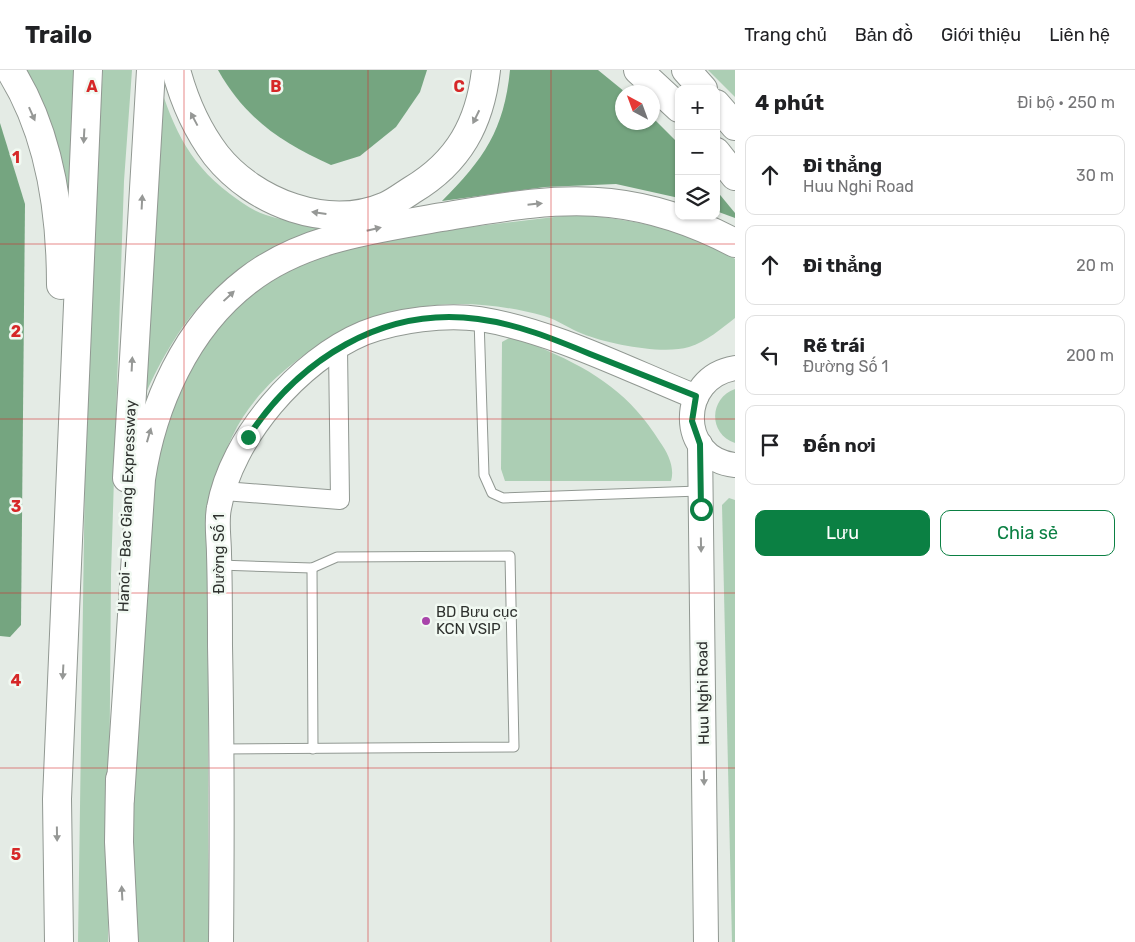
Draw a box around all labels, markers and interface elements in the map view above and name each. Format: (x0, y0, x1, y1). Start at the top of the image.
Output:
text: Trailo (25, 21, 92, 49)
text: Trang chủ (744, 24, 827, 46)
text: Bản đồ (855, 24, 913, 46)
text: Giới thiệu (941, 24, 1021, 46)
text: Liên hệ (1049, 24, 1110, 46)
text: A (86, 77, 98, 96)
text: B (270, 77, 282, 96)
text: C (453, 77, 465, 96)
north arrow (615, 85, 660, 130)
map controls (675, 85, 720, 220)
button: + (675, 85, 720, 130)
text: 4 phút (755, 90, 824, 115)
text: Đi bộ · 250 m (1017, 93, 1115, 112)
one-way arrow (28, 107, 36, 121)
one-way arrow (472, 110, 480, 124)
one-way arrow (190, 112, 198, 126)
one-way arrow (80, 128, 88, 144)
button: − (675, 130, 720, 175)
text: 1 (12, 148, 20, 167)
text: Đi thẳng (803, 154, 882, 177)
icon: ahead (756, 161, 784, 189)
text: 30 m (1076, 166, 1114, 185)
button: layers (675, 175, 720, 220)
text: Huu Nghi Road (803, 177, 914, 196)
one-way arrow (138, 194, 146, 210)
one-way arrow (527, 200, 543, 208)
one-way arrow (311, 208, 327, 216)
one-way arrow (367, 225, 382, 233)
icon: ahead (756, 251, 784, 279)
text: Đi thẳng (803, 254, 882, 277)
text: 20 m (1076, 256, 1114, 275)
one-way arrow (223, 290, 235, 302)
text: 2 (11, 322, 21, 341)
text: Rẽ trái (803, 334, 865, 357)
icon: left (756, 341, 784, 369)
text: 200 m (1066, 346, 1114, 365)
one-way arrow (129, 356, 137, 372)
text: Đường Số 1 (803, 357, 888, 376)
street label: Hanoi - Bac Giang Expressway (114, 400, 140, 612)
route end (237, 426, 260, 449)
one-way arrow (146, 428, 154, 443)
icon: arrive (756, 431, 784, 459)
text: Đến nơi (803, 434, 876, 457)
text: 3 (11, 497, 21, 516)
route start (690, 498, 713, 521)
button: Lưu (755, 510, 930, 556)
button: Chia sẻ (940, 510, 1115, 556)
street label: Đường Số 1 (210, 514, 228, 594)
one-way arrow (697, 537, 705, 553)
place label: BD Bưu cục KCN VSIP (436, 603, 518, 638)
marker: BD Bưu cục KCN VSIP (420, 615, 432, 627)
street label: Huu Nghi Road (693, 641, 713, 745)
one-way arrow (58, 664, 66, 680)
text: 4 (11, 671, 22, 690)
one-way arrow (700, 770, 708, 786)
one-way arrow (53, 827, 61, 843)
text: 5 (11, 845, 21, 864)
one-way arrow (117, 885, 125, 901)

